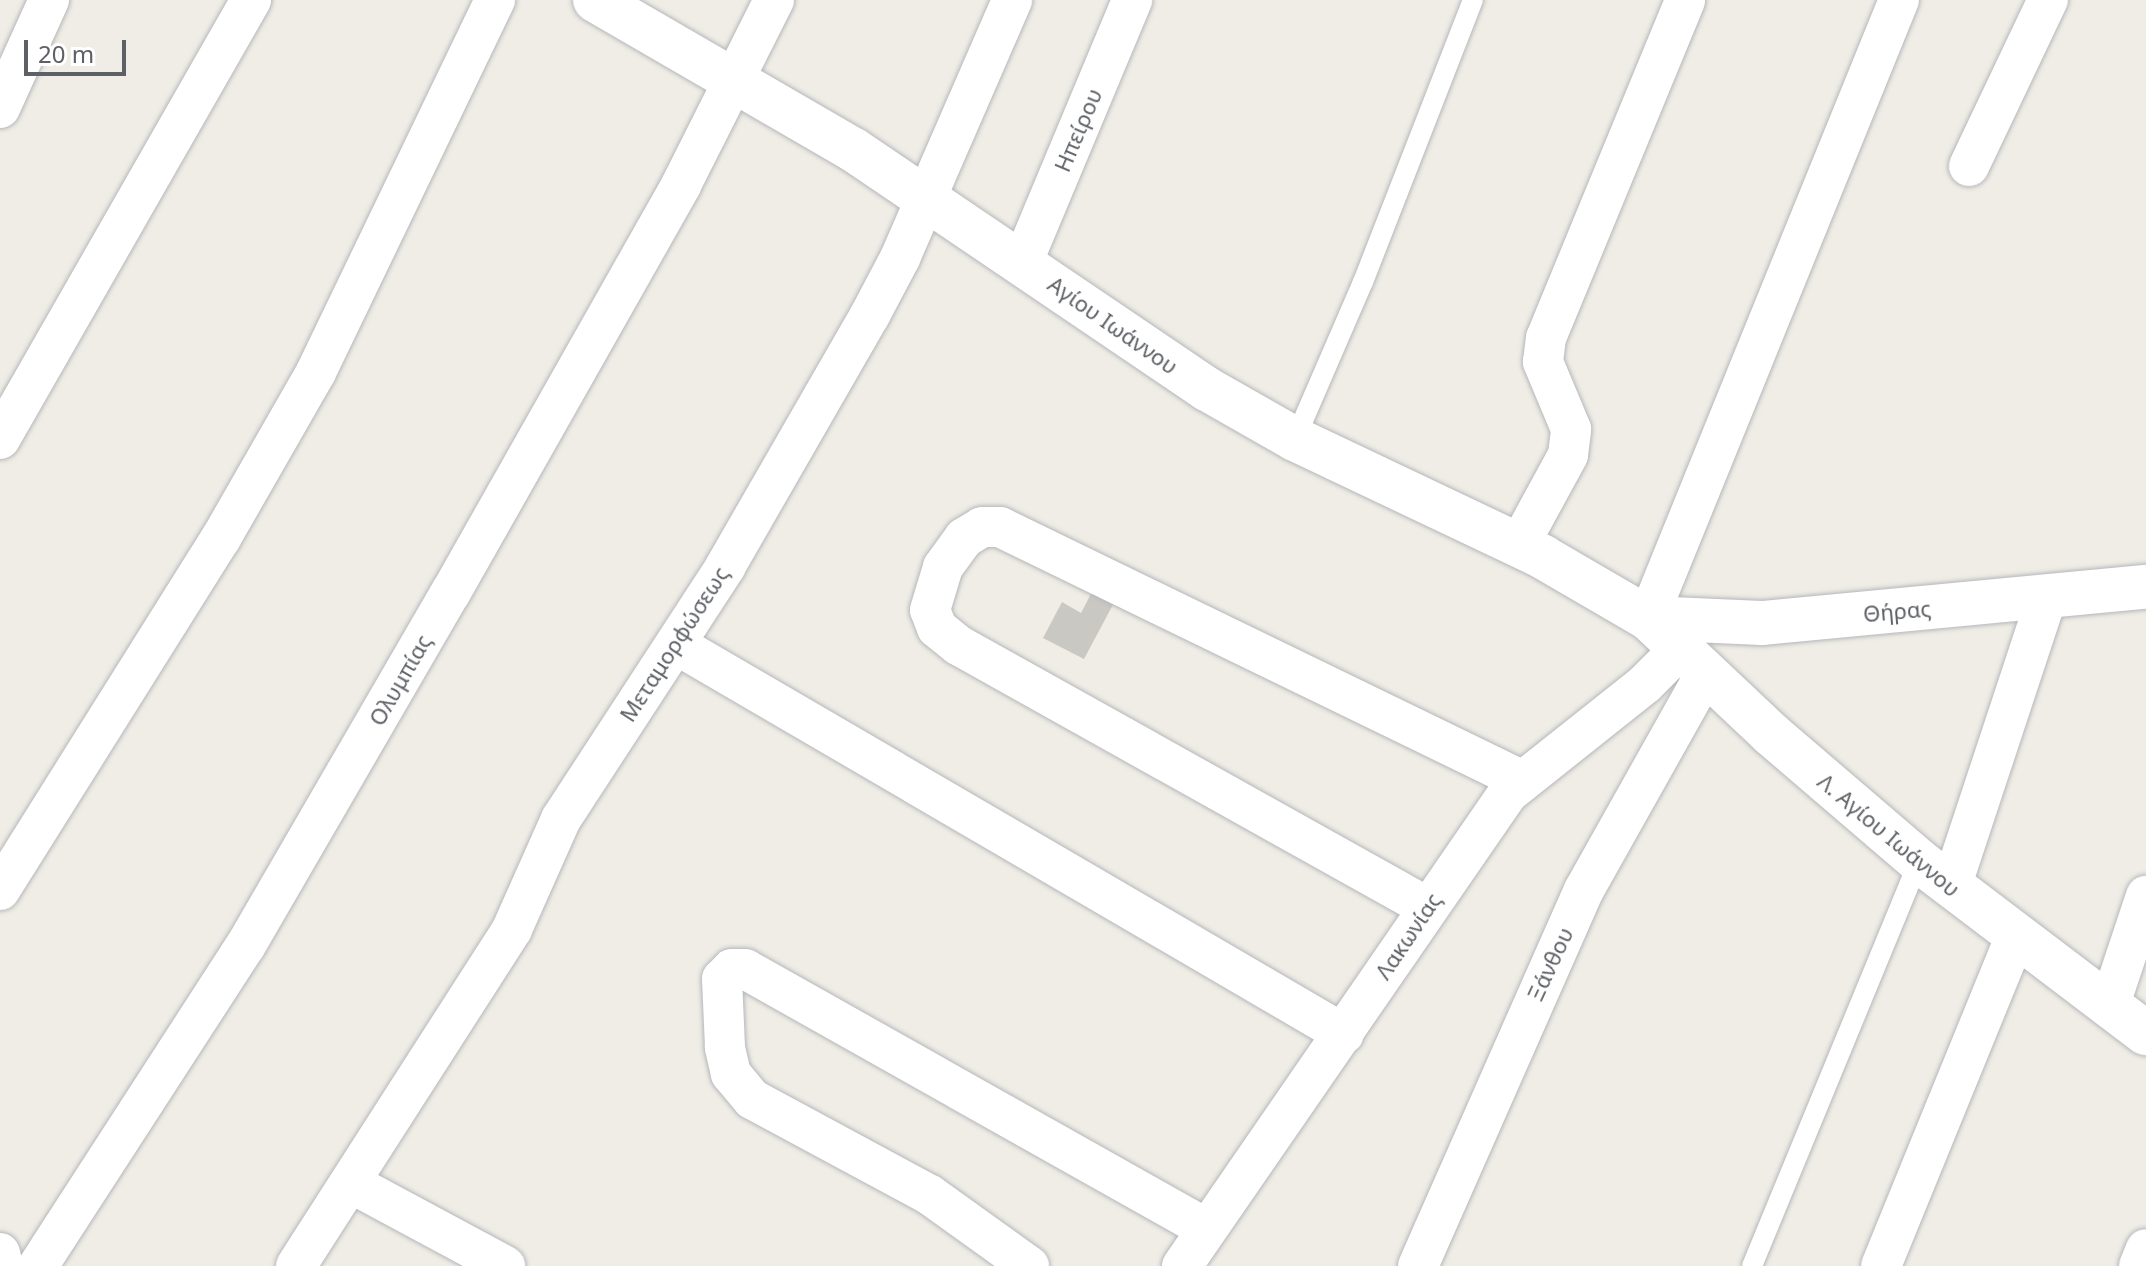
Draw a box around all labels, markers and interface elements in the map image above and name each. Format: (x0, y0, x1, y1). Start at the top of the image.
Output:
scale bar (28, 24, 130, 74)
text: 20 m (38, 37, 94, 70)
street label: Ηπείρου (1049, 84, 1107, 176)
street label: Αγίου Ιωάννου (1043, 271, 1183, 379)
street label: Μεταμορφώσεως (614, 562, 734, 726)
street label: Θήρας (1862, 595, 1932, 627)
street label: Ολυμπίας (363, 630, 437, 730)
street label: Λ. Αγίου Ιωάννου (1813, 768, 1965, 902)
street label: Λακωνίας (1370, 888, 1446, 984)
street label: Ξάνθου (1522, 923, 1578, 1005)

